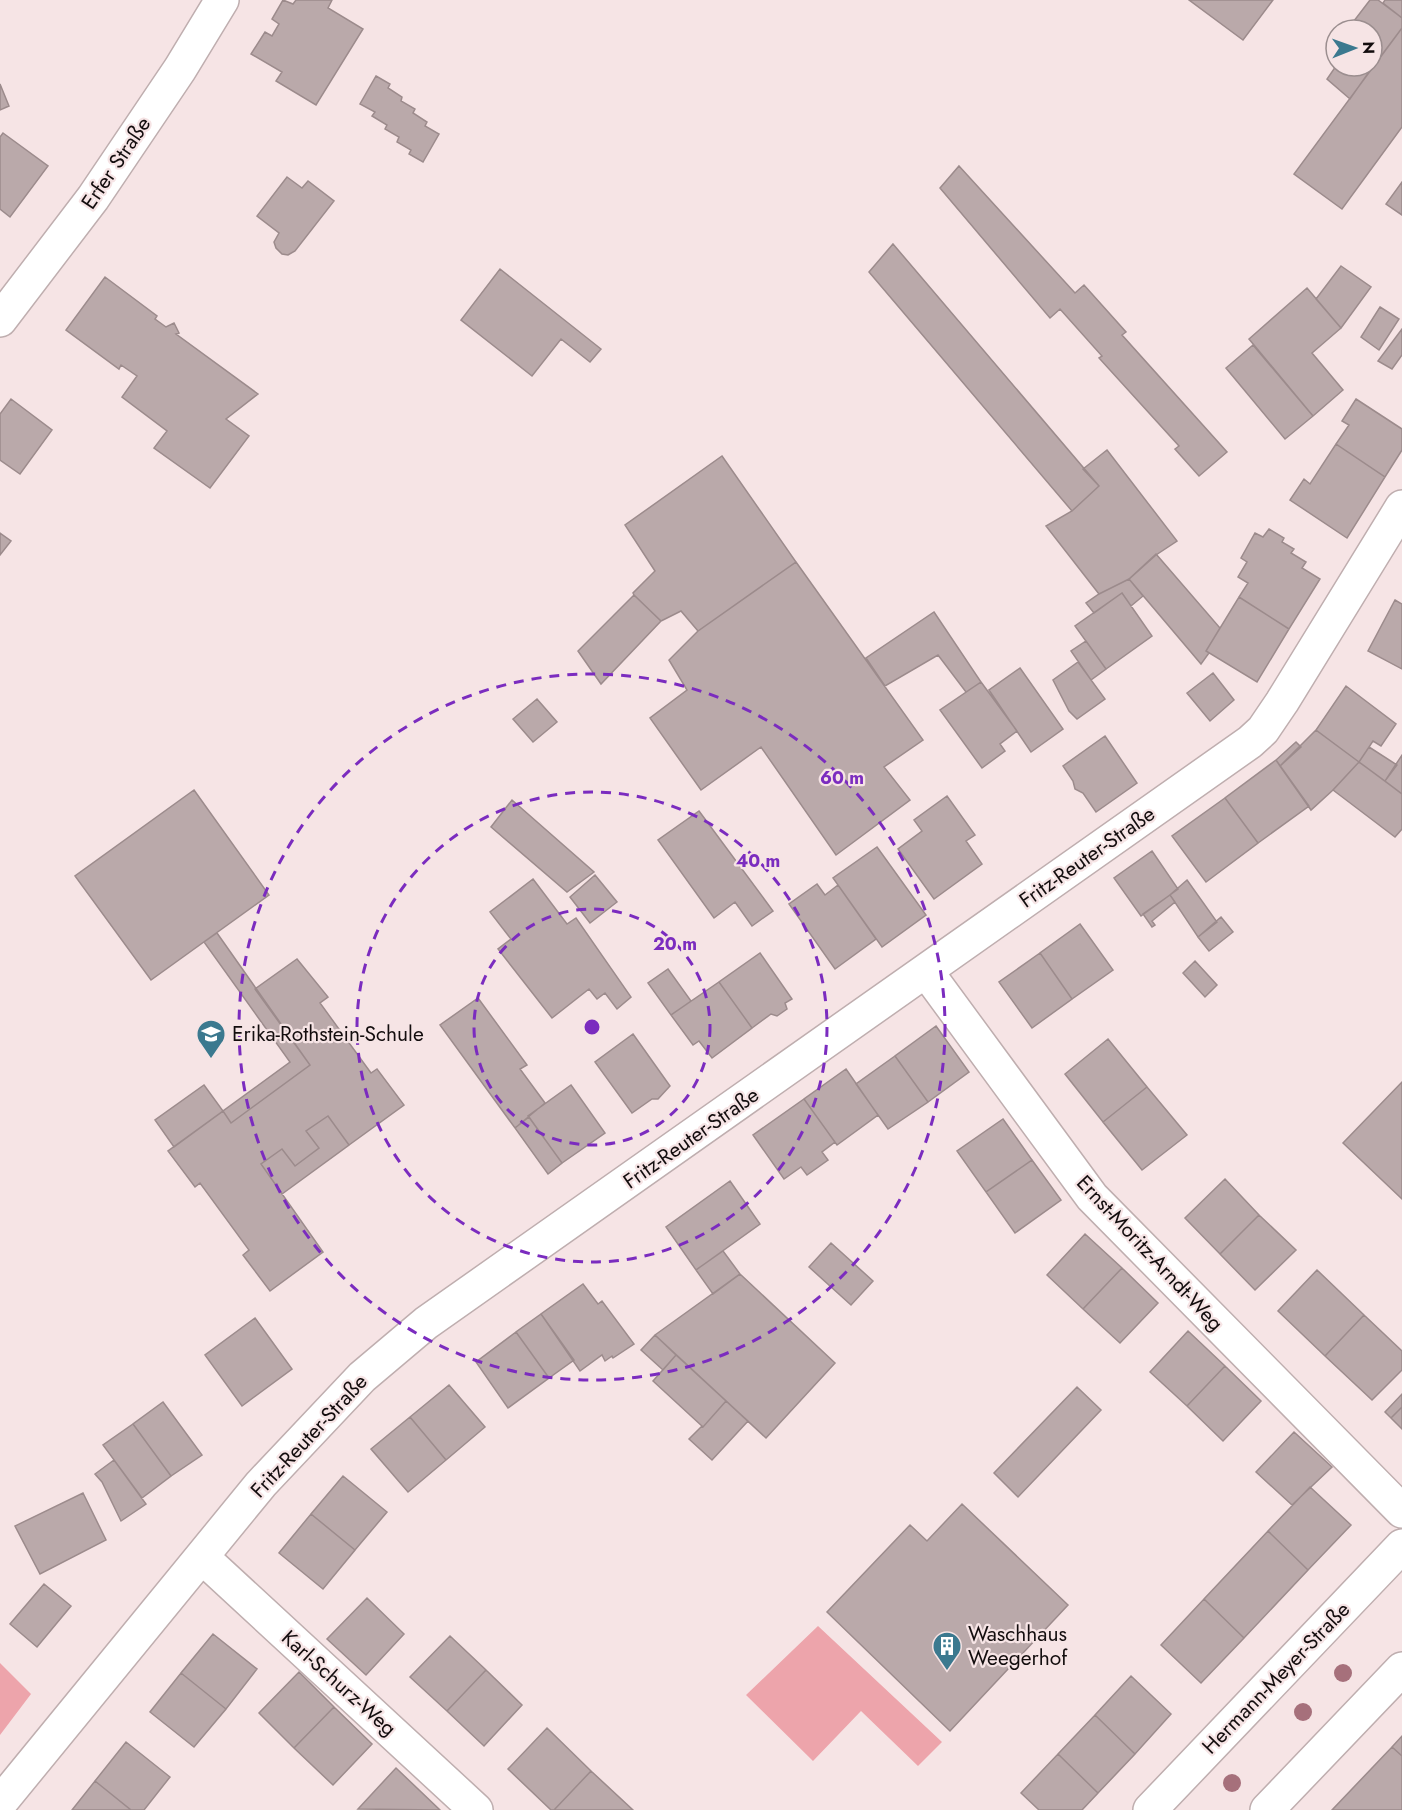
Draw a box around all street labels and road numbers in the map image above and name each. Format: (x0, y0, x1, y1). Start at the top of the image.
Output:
street label: Erfer Straße (74, 111, 158, 215)
street label: Fritz-Reuter-Straße (1013, 799, 1161, 915)
street label: Fritz-Reuter-Straße (617, 1080, 765, 1196)
street label: Ernst-Moritz-Arndt-Weg (1070, 1168, 1230, 1338)
street label: Fritz-Reuter-Straße (244, 1367, 374, 1505)
street label: Hermann-Meyer-Straße (1195, 1595, 1357, 1761)
street label: Karl-Schurz-Weg (275, 1623, 403, 1743)

